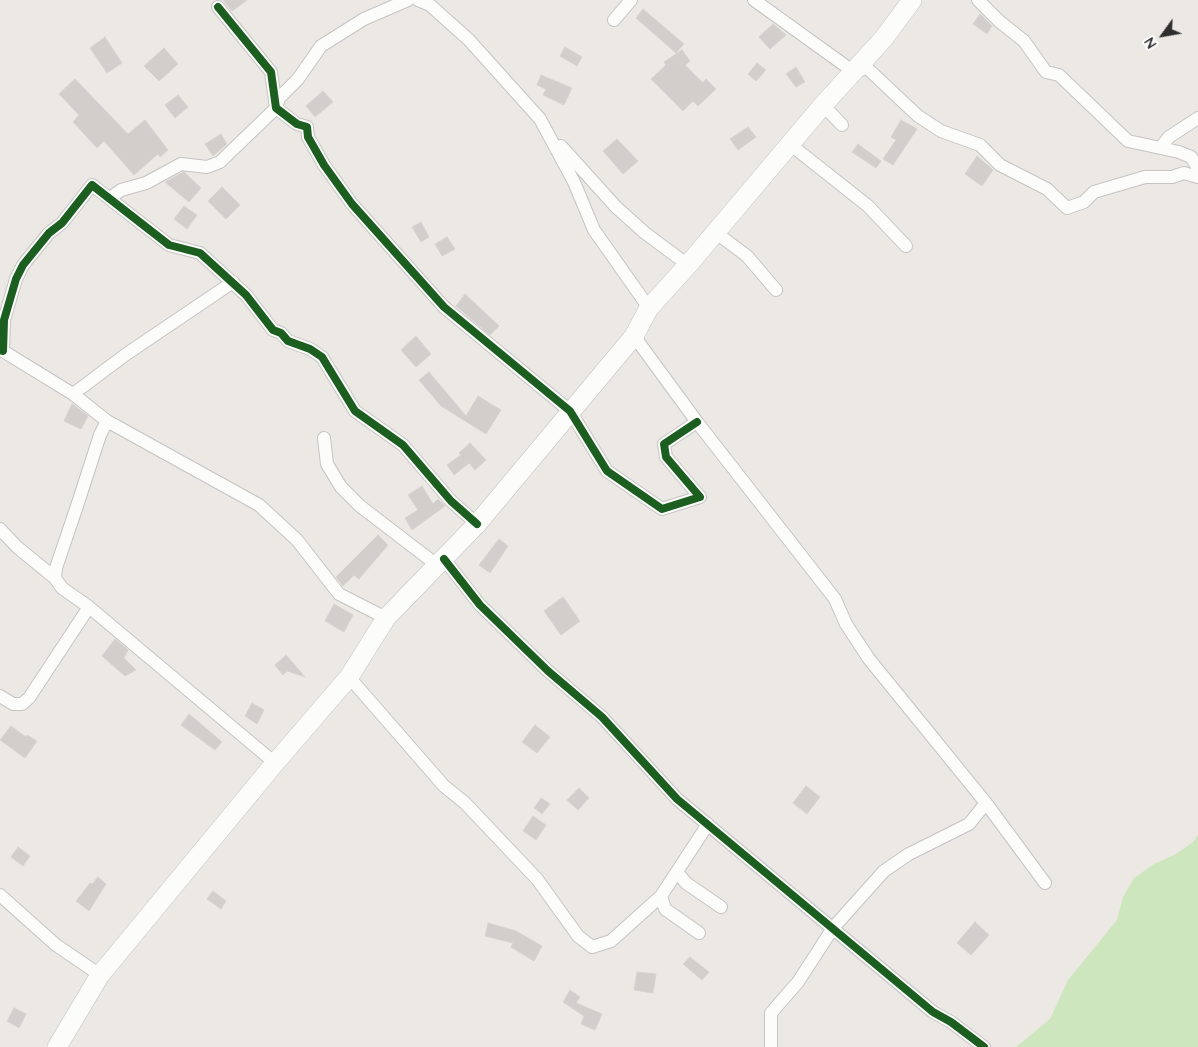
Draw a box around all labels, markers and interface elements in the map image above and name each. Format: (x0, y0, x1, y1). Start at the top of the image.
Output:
north arrow (1138, 10, 1188, 60)
text: N (1140, 34, 1161, 52)

